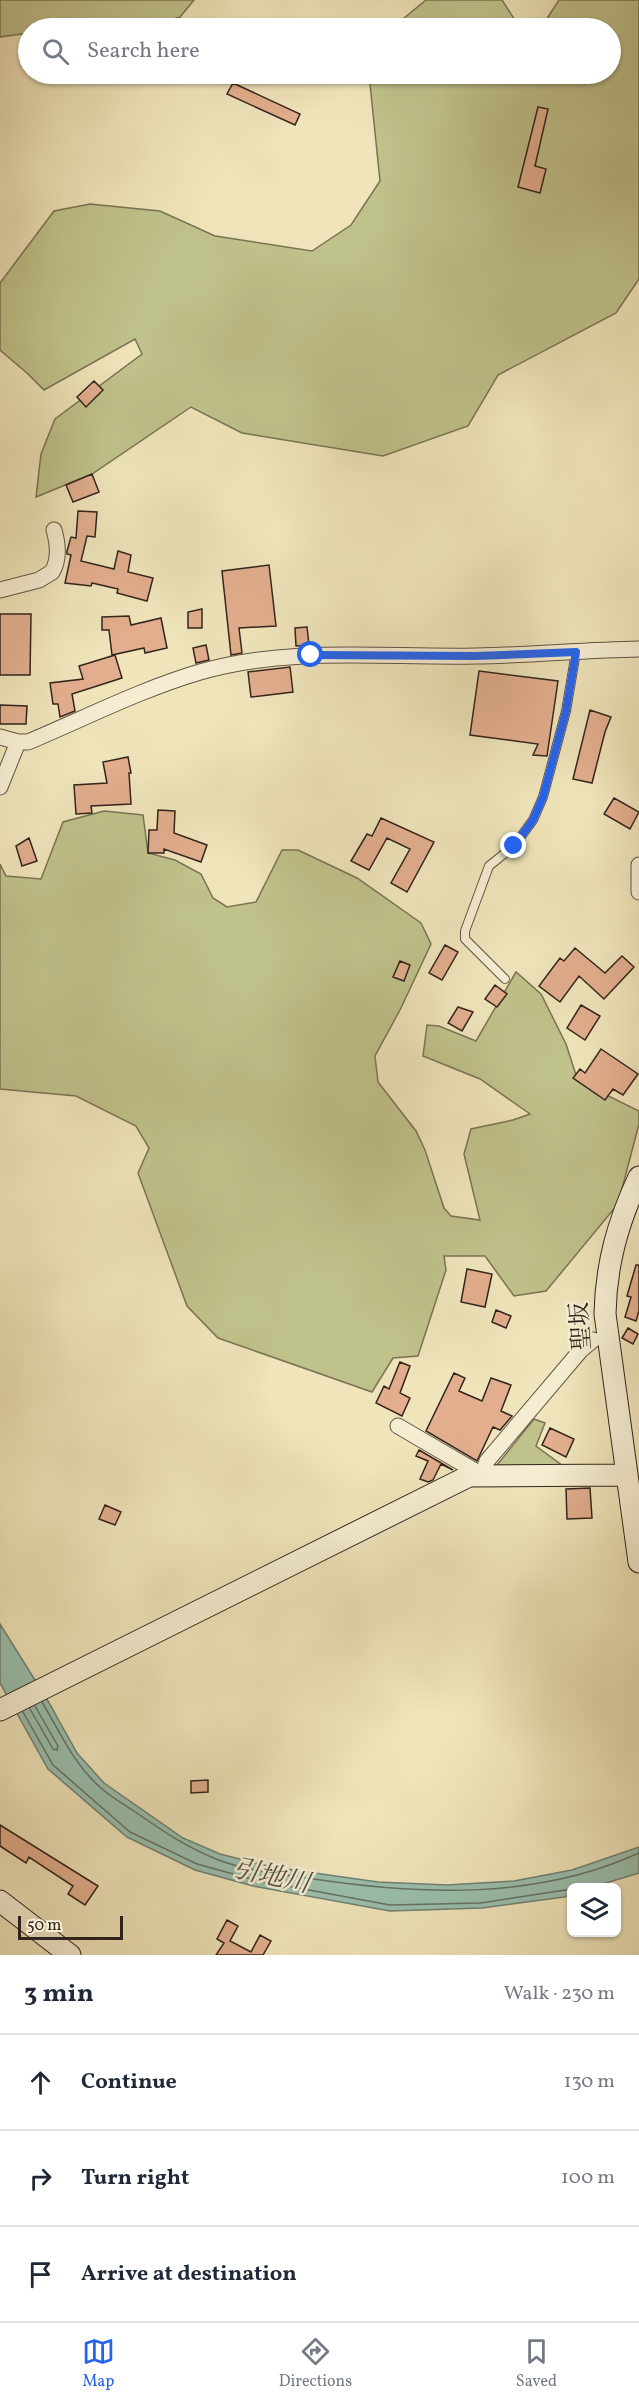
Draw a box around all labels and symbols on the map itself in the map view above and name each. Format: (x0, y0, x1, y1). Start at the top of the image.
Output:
route start (297, 641, 323, 667)
route end (500, 832, 526, 858)
street label: 聖坂 (563, 1301, 601, 1351)
water label: 引地川 (229, 1851, 316, 1903)
scale bar (18, 1913, 123, 1940)

